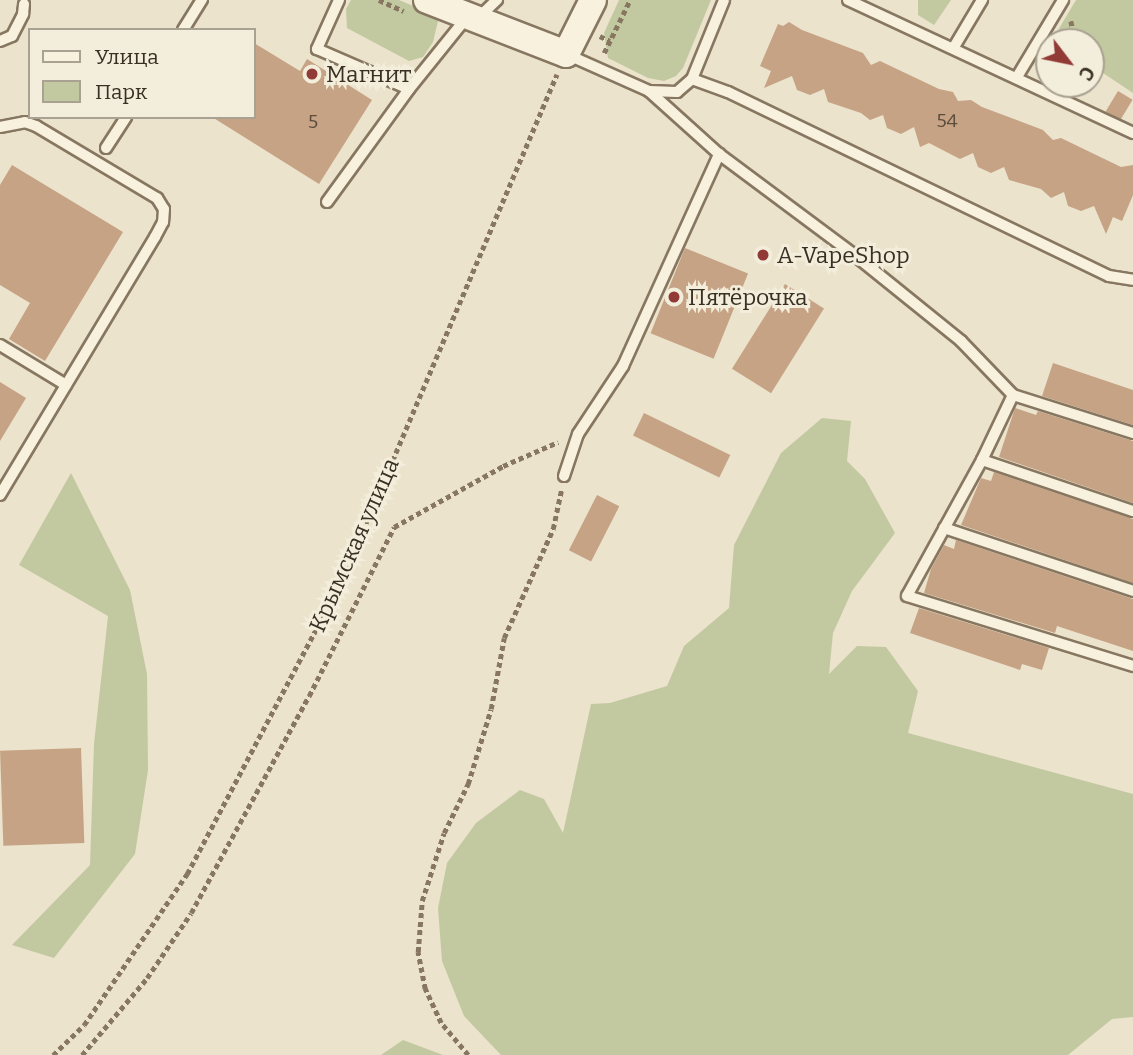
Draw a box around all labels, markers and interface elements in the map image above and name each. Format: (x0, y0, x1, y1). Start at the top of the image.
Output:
legend (28, 28, 256, 119)
north arrow (1035, 28, 1105, 98)
text: Улица (95, 44, 159, 70)
place label: Магнит (326, 60, 411, 88)
text: С (1074, 62, 1099, 85)
marker: Магнит (304, 66, 320, 82)
text: Парк (95, 79, 147, 105)
house number: 54 (936, 110, 958, 132)
house number: 5 (308, 111, 318, 133)
place label: A-VapeShop (777, 241, 910, 269)
marker: A-VapeShop (755, 247, 771, 263)
place label: Пятёрочка (688, 283, 808, 311)
marker: Пятёрочка (666, 289, 682, 305)
street label: Крымская улица (303, 454, 405, 636)

